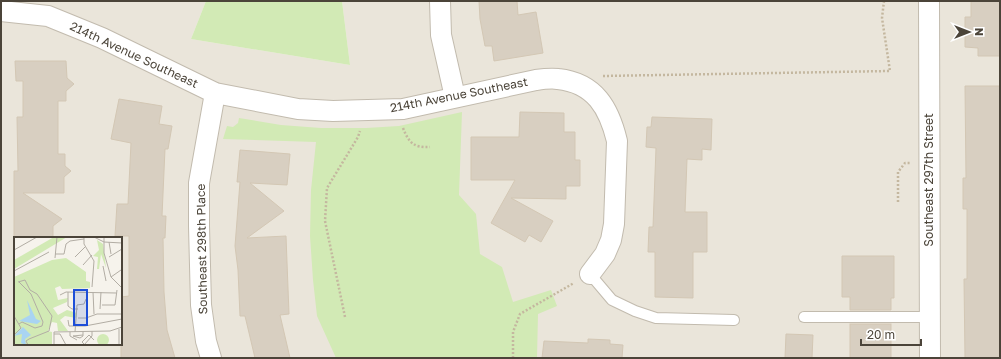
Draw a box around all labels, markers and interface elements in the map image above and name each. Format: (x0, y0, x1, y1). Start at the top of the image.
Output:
north arrow (949, 12, 989, 52)
street label: 214th Avenue Southeast (68, 18, 201, 91)
text: N (973, 28, 986, 36)
street label: 214th Avenue Southeast (389, 74, 529, 115)
street label: Southeast 297th Street (921, 113, 936, 247)
street label: Southeast 298th Place (193, 183, 210, 315)
inset map (14, 237, 122, 345)
scale bar (861, 321, 921, 347)
text: 20 m (867, 327, 895, 342)

